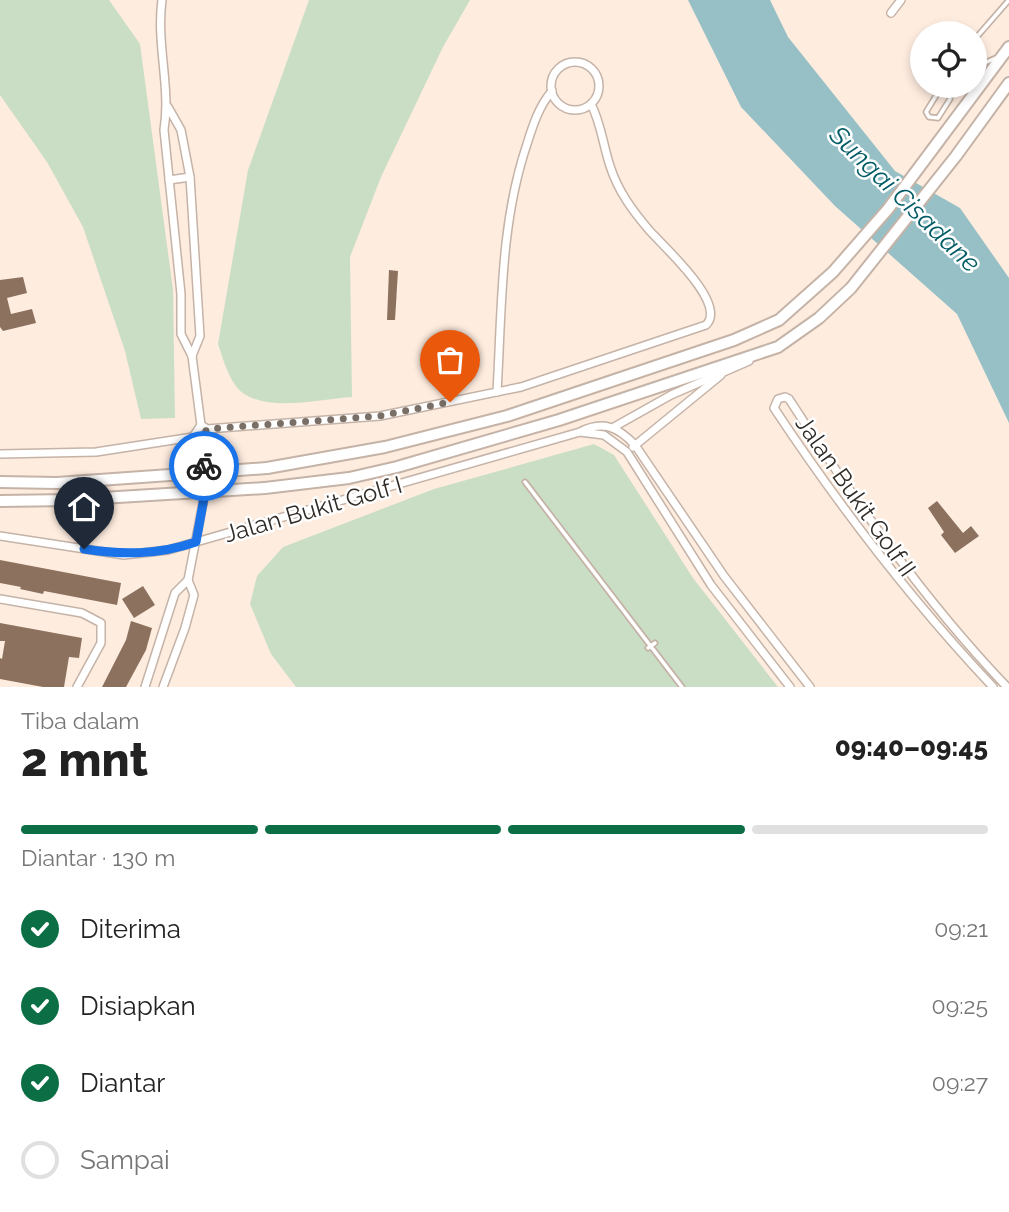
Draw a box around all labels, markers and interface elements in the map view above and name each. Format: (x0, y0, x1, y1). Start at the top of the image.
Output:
map controls (910, 21, 987, 98)
button: locate (910, 21, 987, 98)
water label: Sungai Cisadane (823, 119, 986, 278)
pin (420, 330, 480, 402)
icon: bag (431, 341, 469, 379)
street label: Jalan Bukit Golf II (790, 410, 922, 582)
courier (169, 431, 239, 501)
icon: bike (185, 447, 223, 485)
street label: Jalan Bukit Golf I (221, 470, 405, 548)
pin (54, 477, 114, 549)
icon: home (65, 488, 103, 526)
text: Tiba dalam (21, 707, 139, 734)
text: 09:40–09:45 (835, 732, 988, 762)
text: 2 mnt (21, 733, 148, 787)
text: Diantar · 130 m (21, 844, 175, 871)
icon: check (21, 910, 59, 948)
text: Diterima (80, 914, 181, 944)
text: 09:21 (934, 915, 988, 942)
icon: check (21, 987, 59, 1025)
text: Disiapkan (80, 991, 196, 1021)
text: 09:25 (932, 992, 988, 1019)
icon: check (21, 1064, 59, 1102)
text: Diantar (80, 1068, 165, 1098)
text: 09:27 (932, 1069, 988, 1096)
text: Sampai (80, 1145, 170, 1175)

